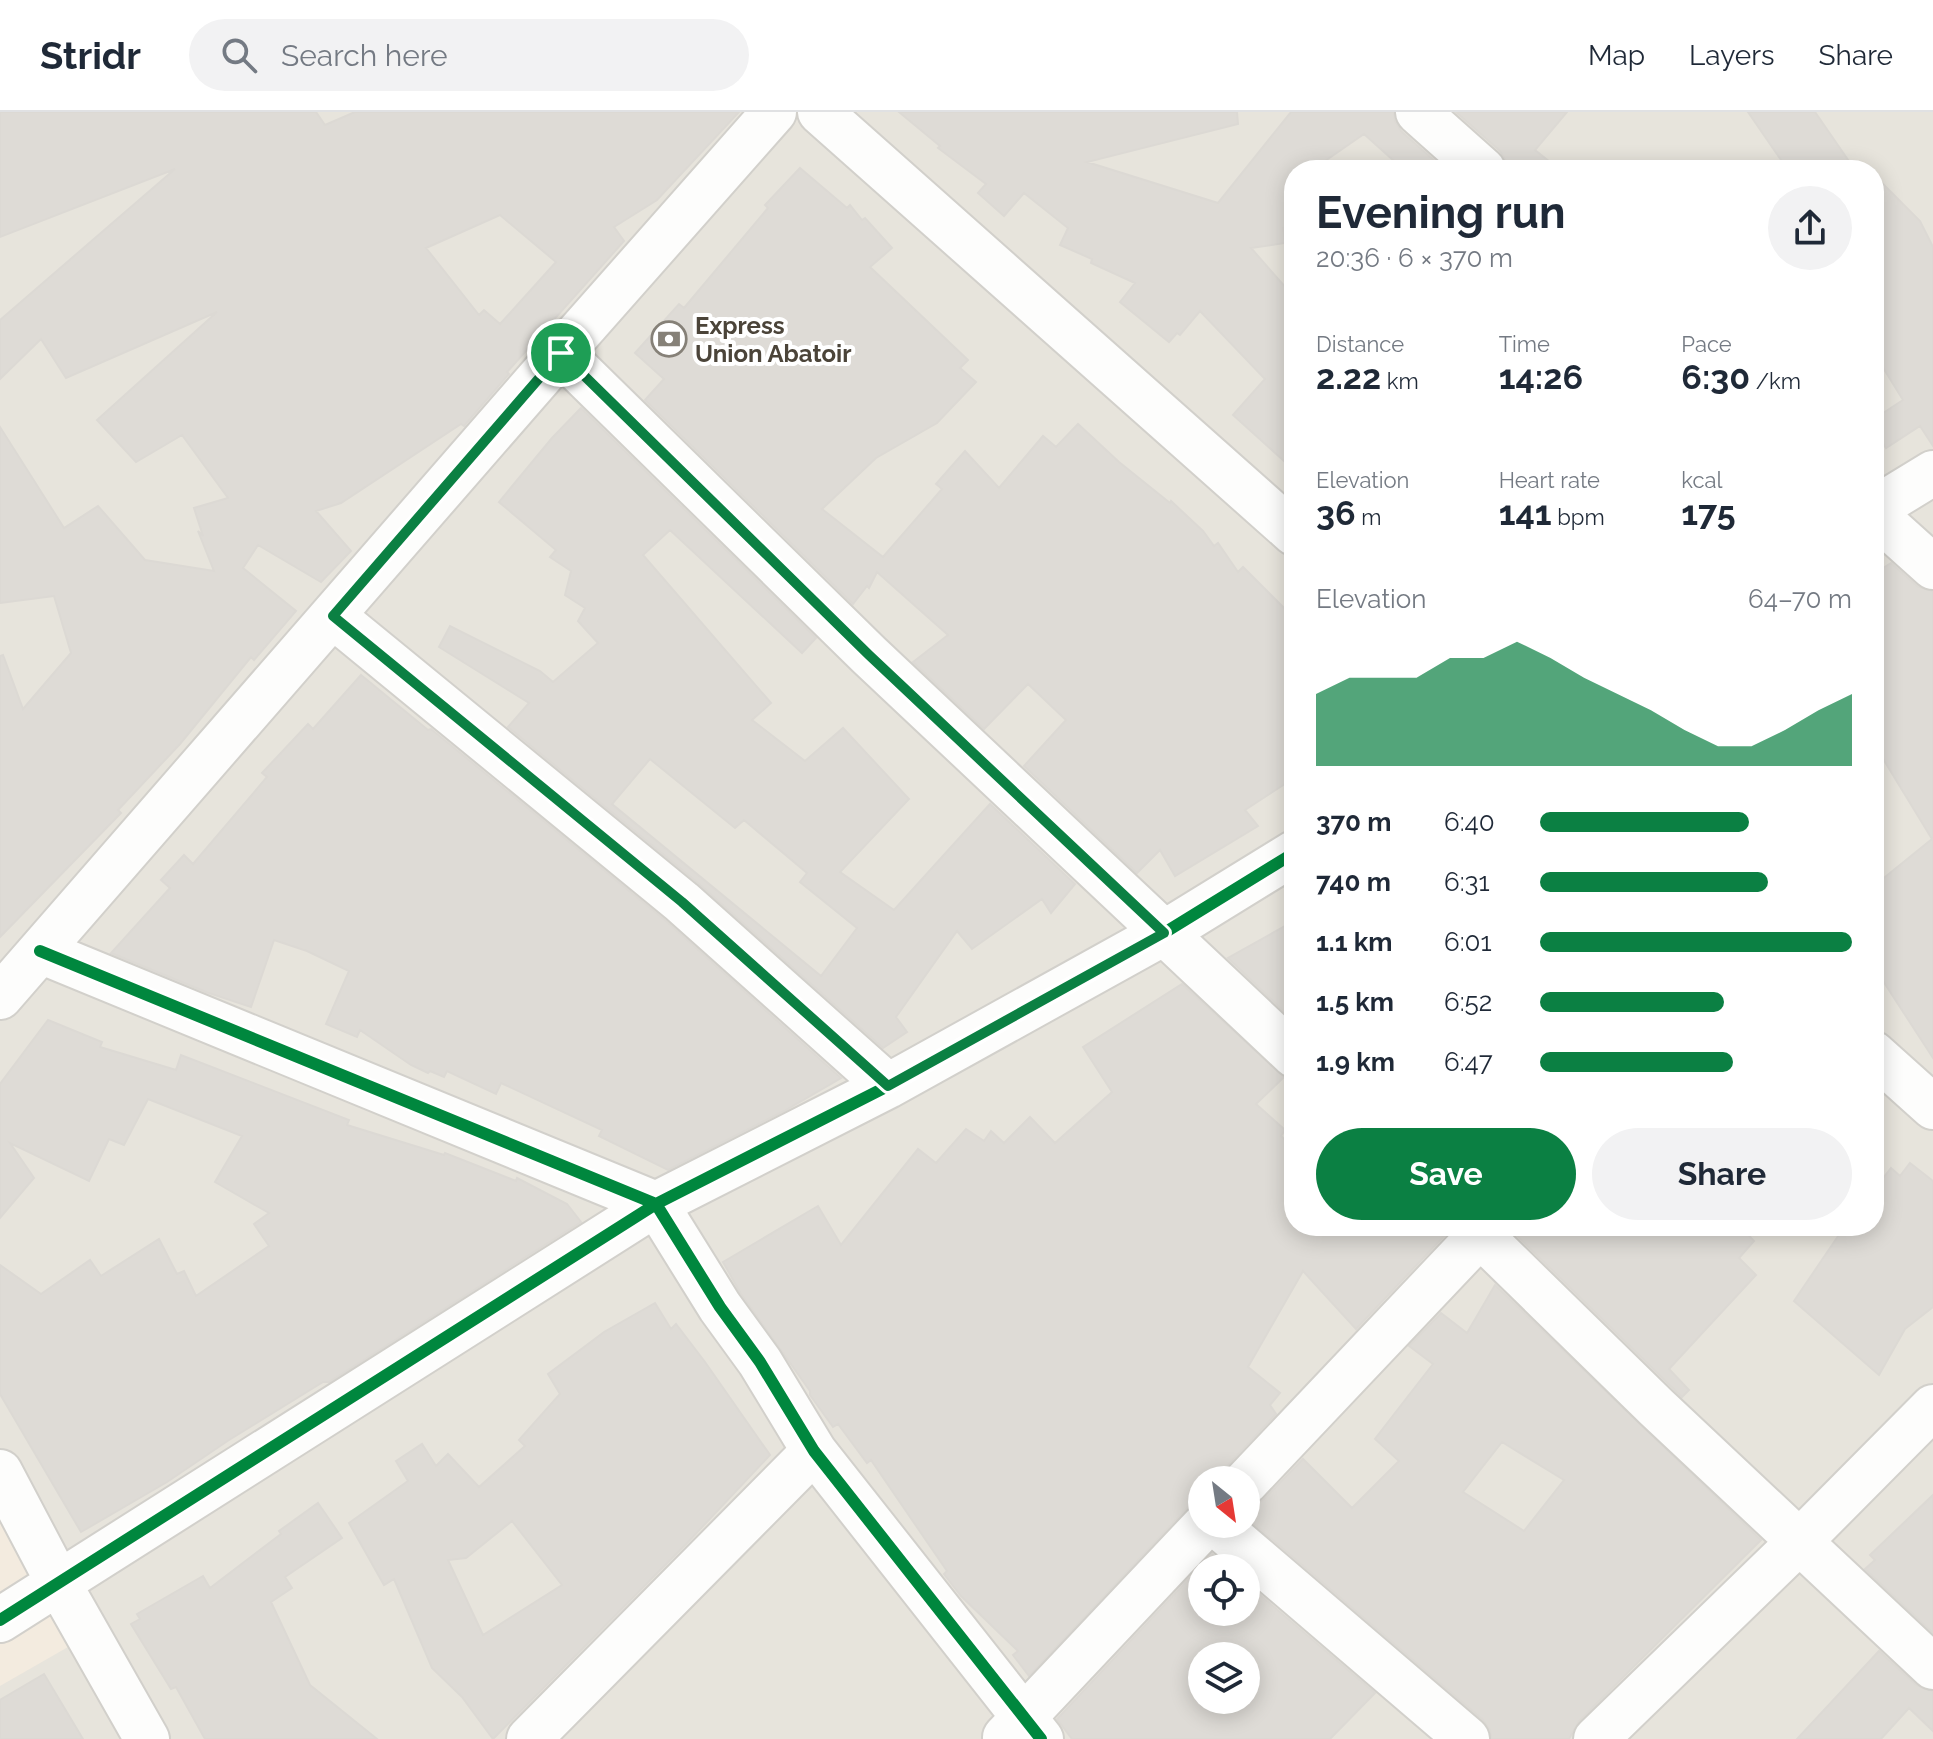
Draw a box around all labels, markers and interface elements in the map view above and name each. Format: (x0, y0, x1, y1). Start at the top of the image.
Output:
search box (189, 19, 749, 91)
text: Stridr (40, 33, 141, 78)
icon: search (217, 33, 261, 77)
text: Search here (281, 38, 448, 73)
text: Map (1588, 39, 1645, 72)
text: Layers (1689, 39, 1775, 72)
text: Share (1819, 39, 1893, 72)
button: share (1768, 186, 1852, 270)
text: Evening run (1316, 187, 1565, 238)
text: 20:36 · 6 × 370 m (1316, 243, 1513, 273)
place label: Express Union Abatoir (695, 311, 851, 368)
pin (527, 319, 595, 387)
bank icon: Express Union Abatoir (650, 320, 688, 358)
icon: arrive (539, 331, 583, 375)
text: Distance (1316, 331, 1404, 357)
text: Time (1499, 331, 1550, 357)
text: Pace (1681, 331, 1732, 357)
text: 2.22 (1316, 357, 1381, 397)
text: 14:26 (1499, 357, 1583, 397)
text: 6:30 (1681, 357, 1750, 397)
text: km (1381, 368, 1419, 394)
text: /km (1750, 368, 1801, 394)
text: Elevation (1316, 467, 1409, 493)
text: Heart rate (1499, 467, 1600, 493)
text: kcal (1681, 467, 1722, 493)
text: 36 (1316, 493, 1356, 533)
text: 141 (1499, 493, 1552, 533)
text: 175 (1681, 493, 1736, 533)
text: m (1356, 504, 1381, 530)
text: bpm (1552, 504, 1605, 530)
text: Elevation (1316, 584, 1426, 614)
text: 64–70 m (1748, 584, 1852, 614)
text: 370 m (1316, 807, 1392, 837)
text: 6:40 (1444, 807, 1495, 837)
text: 740 m (1316, 867, 1391, 897)
text: 6:31 (1444, 867, 1490, 897)
text: 1.1 km (1316, 927, 1393, 957)
text: 6:01 (1444, 927, 1492, 957)
text: 1.5 km (1316, 987, 1394, 1017)
text: 6:52 (1444, 987, 1492, 1017)
text: 1.9 km (1316, 1047, 1395, 1077)
text: 6:47 (1444, 1047, 1493, 1077)
button: Save (1316, 1128, 1576, 1220)
button: Share (1592, 1128, 1852, 1220)
north arrow (1188, 1466, 1260, 1538)
map controls (1188, 1466, 1260, 1714)
button: locate (1188, 1554, 1260, 1626)
button: layers (1188, 1642, 1260, 1714)

